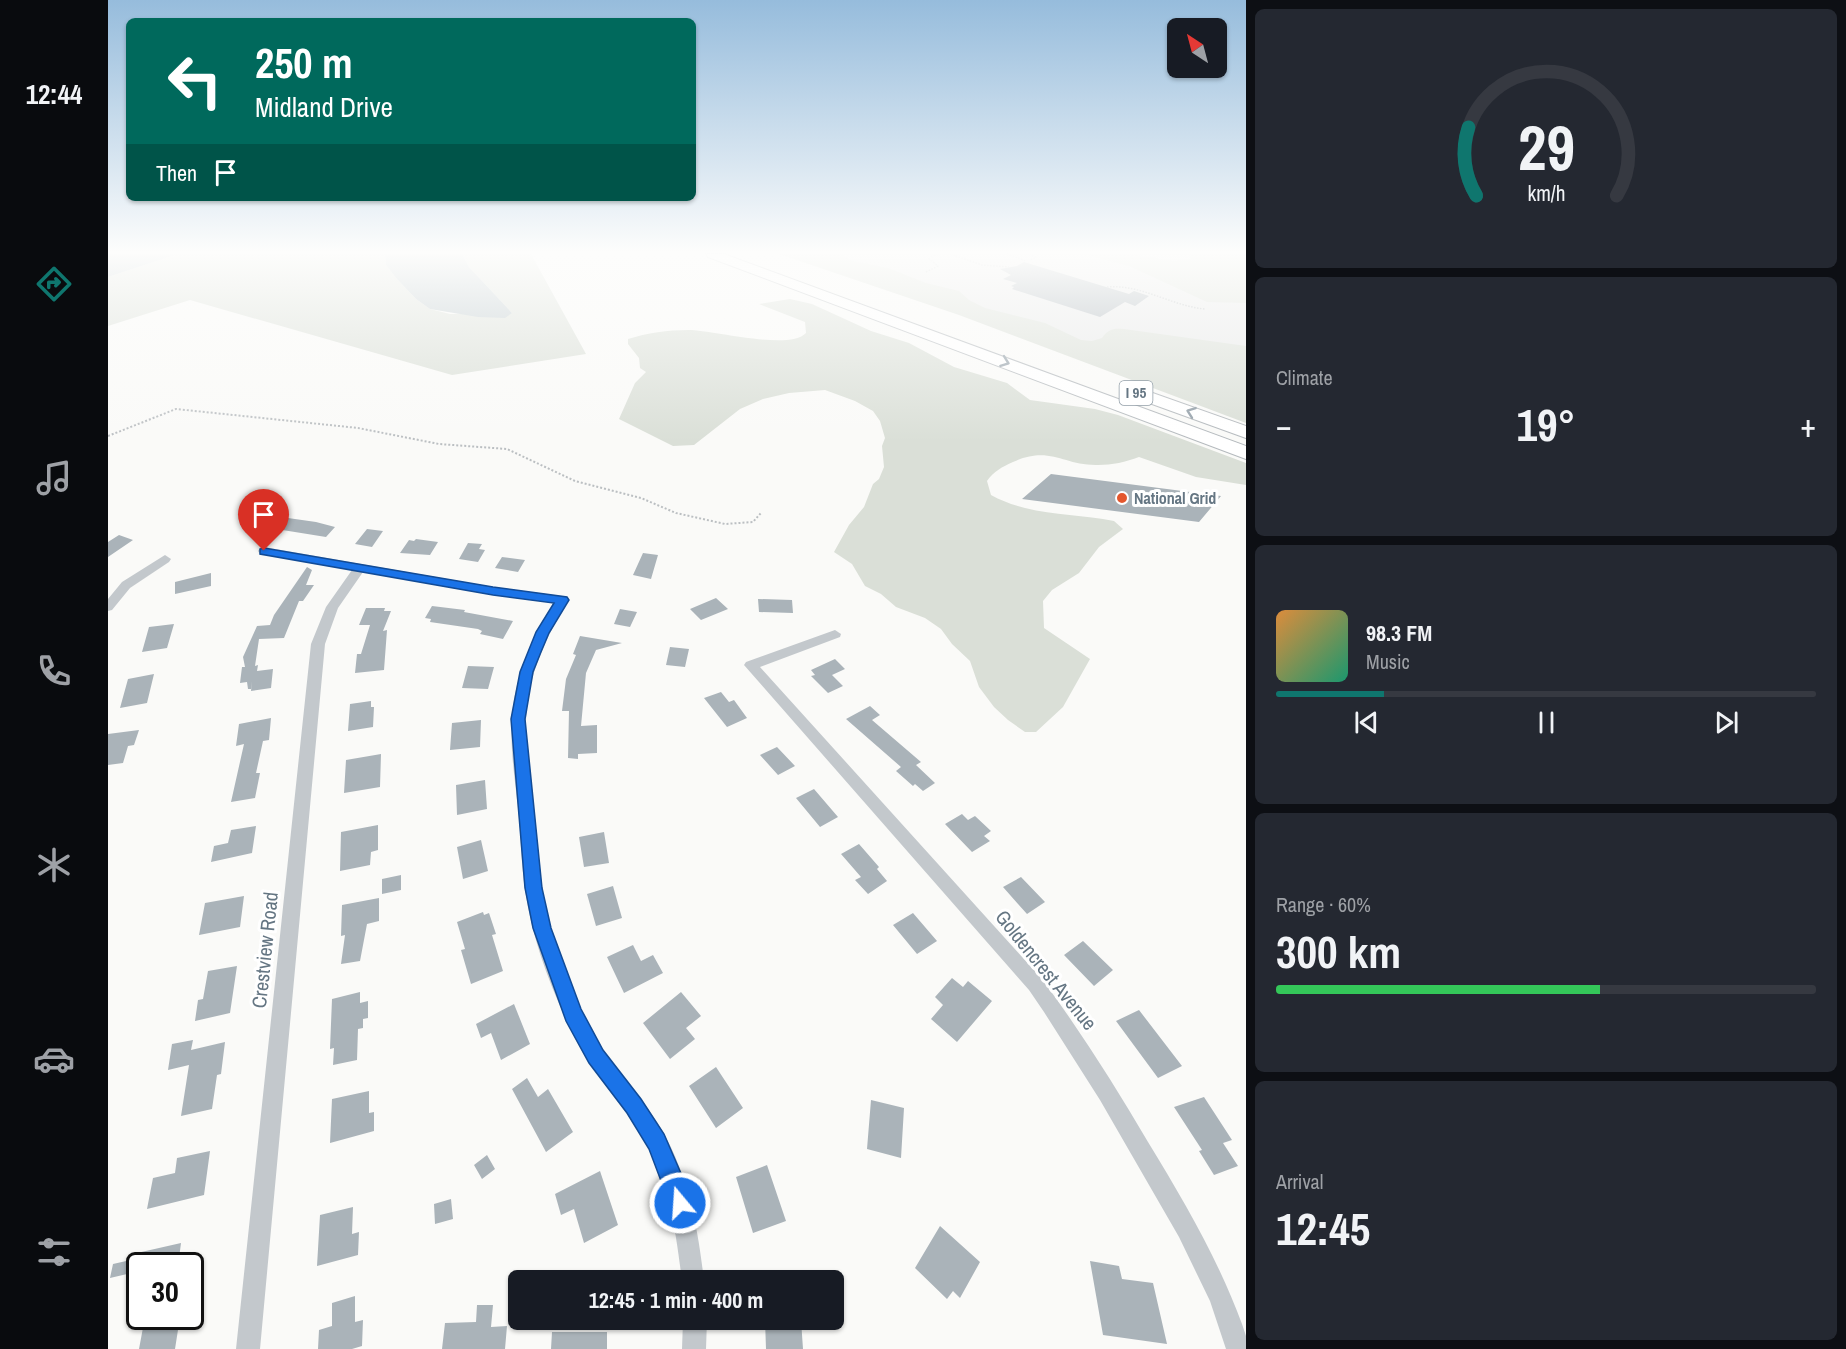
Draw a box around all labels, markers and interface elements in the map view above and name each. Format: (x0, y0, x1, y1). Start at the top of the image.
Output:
north arrow (1167, 18, 1227, 78)
map controls (1167, 18, 1227, 78)
text: 250 m (255, 35, 353, 91)
icon: left (156, 42, 234, 120)
text: 12:44 (26, 76, 82, 112)
text: Midland Drive (255, 89, 393, 125)
text: 29 (1518, 105, 1574, 189)
icon: arrive (209, 156, 242, 189)
text: Then (156, 158, 197, 188)
text: km/h (1527, 179, 1565, 208)
icon: directions (33, 263, 75, 305)
one-way arrow (999, 355, 1010, 367)
text: Climate (1276, 364, 1333, 391)
road number: I 95 (1120, 381, 1152, 405)
text: 19° (1516, 394, 1576, 455)
text: − (1276, 403, 1292, 447)
text: + (1800, 403, 1816, 447)
one-way arrow (1186, 407, 1197, 420)
icon: music (33, 457, 75, 499)
place label: National Grid (1134, 487, 1216, 509)
pin (238, 489, 289, 551)
marker: National Grid (1115, 491, 1129, 505)
icon: arrive (247, 498, 280, 531)
text: 98.3 FM (1366, 618, 1432, 648)
text: Music (1366, 648, 1410, 675)
icon: phone (33, 650, 75, 692)
icon: previous (1350, 706, 1383, 739)
icon: pause (1530, 706, 1563, 739)
icon: next (1710, 706, 1743, 739)
icon: climate (33, 844, 75, 886)
street label: Crestview Road (245, 891, 284, 1009)
text: Range · 60% (1276, 891, 1371, 918)
street label: Goldencrest Avenue (990, 904, 1103, 1035)
text: 300 km (1276, 921, 1401, 982)
icon: car (33, 1038, 75, 1080)
text: Arrival (1276, 1168, 1323, 1195)
position arrow (648, 1171, 712, 1235)
text: 12:45 (1276, 1198, 1370, 1259)
icon: filters (33, 1231, 75, 1273)
speed limit sign: 30 (126, 1252, 204, 1330)
text: 12:45 · 1 min · 400 m (589, 1285, 763, 1315)

